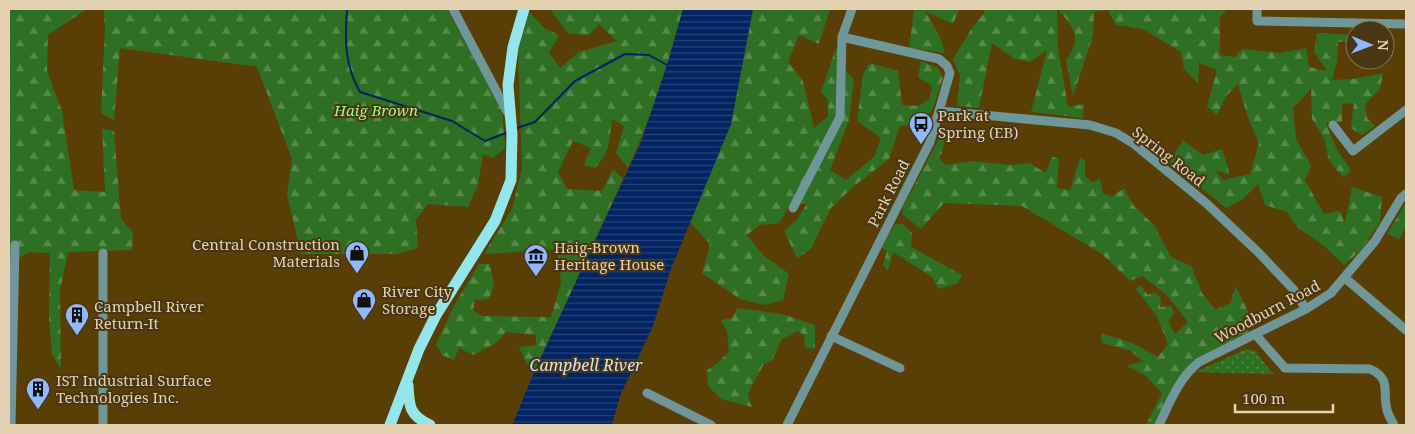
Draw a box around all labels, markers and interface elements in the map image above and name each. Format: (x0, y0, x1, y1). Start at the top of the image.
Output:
north arrow (1345, 20, 1395, 70)
text: N (1374, 40, 1393, 51)
park label: Haig Brown (333, 100, 418, 120)
place label: Park at Spring (EB) (938, 105, 1018, 142)
bus stop icon: Park at Spring (EB) (908, 111, 934, 145)
street label: Spring Road (1129, 121, 1209, 191)
street label: Park Road (862, 156, 914, 230)
place label: Central Construction Materials (192, 234, 340, 271)
place label: Haig-Brown Heritage House (554, 237, 664, 274)
shop icon: Central Construction Materials (344, 240, 370, 274)
museum icon: Haig-Brown Heritage House (523, 243, 549, 277)
street label: Woodburn Road (1211, 275, 1323, 347)
place label: River City Storage (382, 281, 453, 318)
shop icon: River City Storage (351, 287, 377, 321)
place label: Campbell River Return-It (94, 296, 204, 333)
building icon: Campbell River Return-It (64, 302, 90, 336)
water label: Campbell River (529, 354, 643, 376)
place label: IST Industrial Surface Technologies Inc. (56, 370, 211, 407)
building icon: IST Industrial Surface Technologies Inc. (25, 376, 51, 410)
scale bar (1235, 382, 1332, 414)
text: 100 m (1242, 388, 1285, 408)

